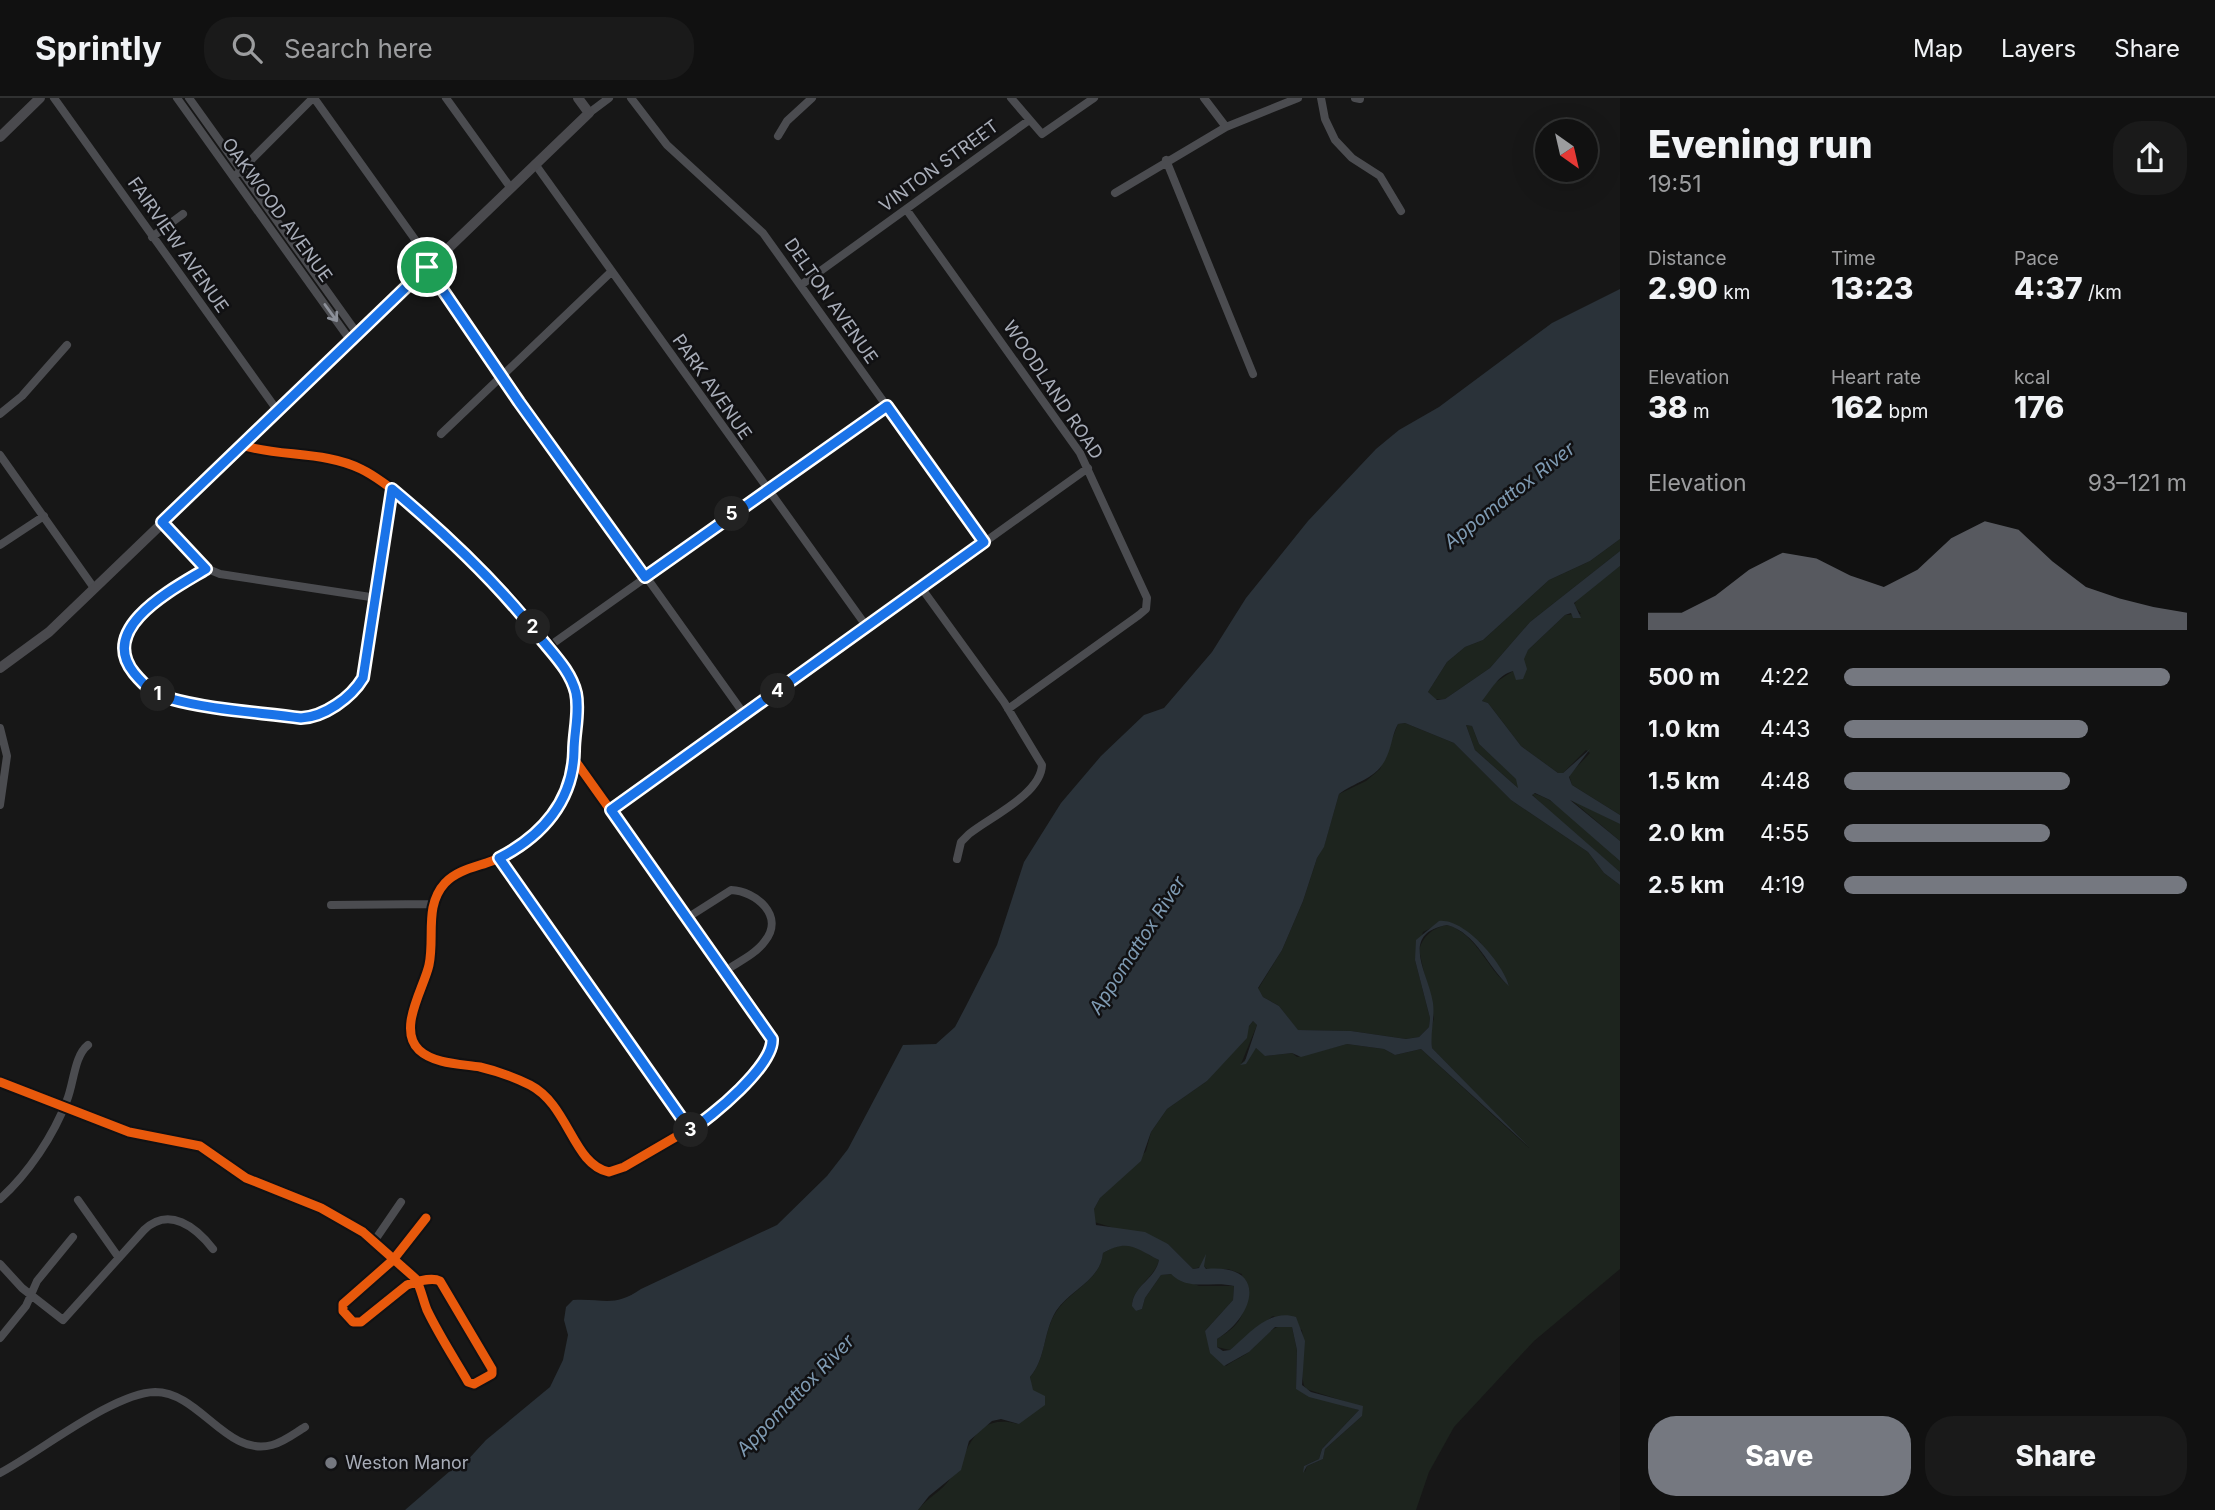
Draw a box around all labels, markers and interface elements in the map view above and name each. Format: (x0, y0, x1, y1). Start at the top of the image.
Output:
search box (204, 17, 694, 80)
text: Sprintly (35, 28, 162, 68)
icon: search (228, 29, 266, 67)
text: Search here (284, 33, 433, 64)
text: Map (1913, 34, 1963, 63)
text: Layers (2001, 34, 2076, 63)
text: Share (2114, 34, 2180, 63)
street label: VINTON STREET (875, 115, 1002, 216)
north arrow (1535, 119, 1598, 182)
map controls (1535, 119, 1598, 182)
text: Evening run (1648, 121, 1873, 167)
button: share (2113, 121, 2187, 195)
street label: OAKWOOD AVENUE (218, 133, 337, 286)
text: 19:51 (1648, 170, 1702, 198)
street label: FAIRVIEW AVENUE (124, 173, 233, 317)
street label: DELTON AVENUE (780, 234, 882, 367)
pin (397, 237, 457, 297)
text: Distance (1648, 247, 1726, 270)
text: Time (1831, 247, 1876, 270)
text: Pace (2014, 247, 2059, 270)
icon: arrive (408, 248, 446, 286)
text: 2.90 (1648, 270, 1718, 306)
text: 13:23 (1831, 270, 1913, 306)
text: 4:37 (2014, 270, 2083, 306)
text: km (1718, 281, 1750, 304)
text: /km (2083, 281, 2122, 304)
one-way arrow (324, 303, 338, 322)
street label: WOODLAND ROAD (999, 316, 1108, 463)
street label: PARK AVENUE (668, 330, 756, 443)
text: Elevation (1648, 366, 1729, 389)
text: Heart rate (1831, 366, 1921, 389)
text: kcal (2014, 366, 2050, 389)
text: 38 (1648, 389, 1688, 425)
text: 162 (1831, 389, 1883, 425)
text: 176 (2014, 389, 2064, 425)
text: m (1688, 400, 1710, 423)
text: bpm (1883, 400, 1929, 423)
water label: Appomattox River (1438, 437, 1580, 554)
text: Elevation (1648, 469, 1747, 497)
text: 93–121 m (2088, 469, 2187, 497)
pin: 5 (714, 496, 750, 532)
text: 5 (725, 502, 738, 525)
pin: 2 (516, 610, 550, 644)
text: 2 (527, 615, 538, 638)
text: 500 m (1648, 663, 1720, 691)
text: 4:22 (1760, 663, 1810, 691)
pin: 4 (760, 674, 796, 708)
pin: 1 (140, 676, 176, 712)
text: 4 (771, 679, 784, 702)
text: 1 (153, 682, 162, 705)
text: 1.0 km (1648, 715, 1720, 743)
text: 4:43 (1760, 715, 1811, 743)
text: 1.5 km (1648, 767, 1720, 795)
text: 4:48 (1760, 767, 1811, 795)
text: 2.0 km (1648, 819, 1725, 847)
text: 4:55 (1760, 819, 1809, 847)
water label: Appomattox River (1084, 871, 1191, 1019)
text: 2.5 km (1648, 871, 1725, 899)
text: 4:19 (1760, 871, 1805, 899)
pin: 3 (674, 1112, 708, 1148)
text: 3 (684, 1118, 697, 1141)
water label: Appomattox River (731, 1329, 860, 1462)
button: Save (1648, 1416, 1911, 1496)
button: Share (1925, 1416, 2187, 1496)
place label: Weston Manor (345, 1452, 469, 1473)
marker: Weston Manor (323, 1455, 339, 1471)

